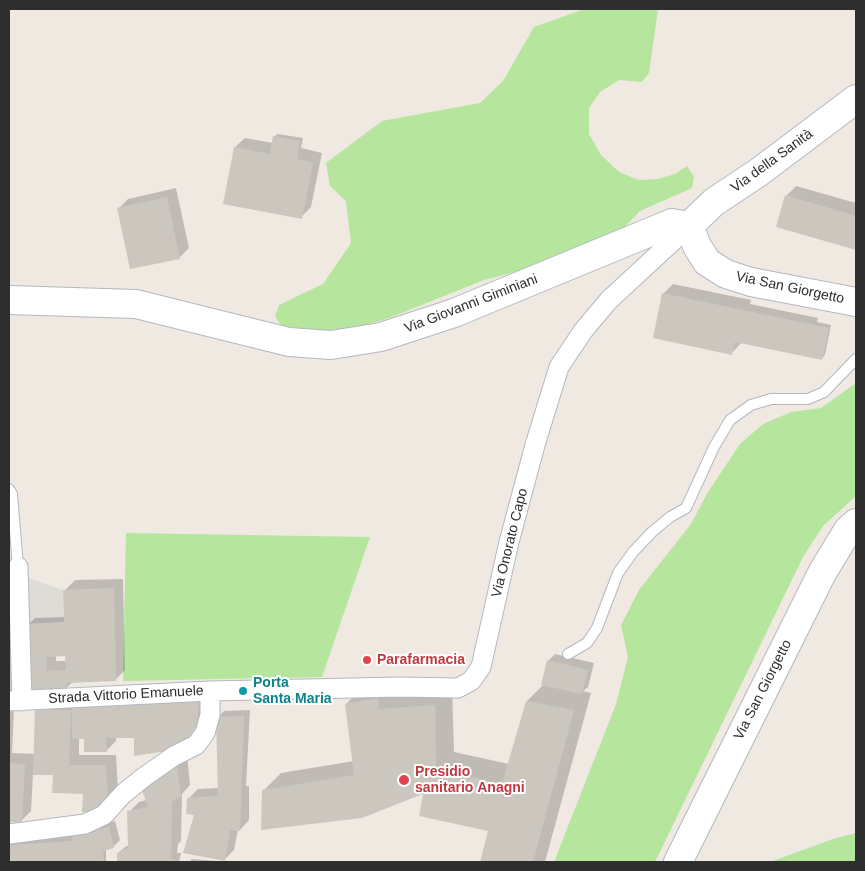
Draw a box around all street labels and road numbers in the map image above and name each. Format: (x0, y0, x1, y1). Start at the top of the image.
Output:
street label: Via della Sanità (728, 126, 816, 196)
street label: Via San Giorgetto (734, 268, 846, 308)
street label: Via Giovanni Giminiani (402, 271, 540, 337)
street label: Via Onorato Capo (488, 487, 532, 599)
street label: Via San Giorgetto (730, 637, 796, 743)
street label: Strada Vittorio Emanuele (48, 683, 204, 707)

